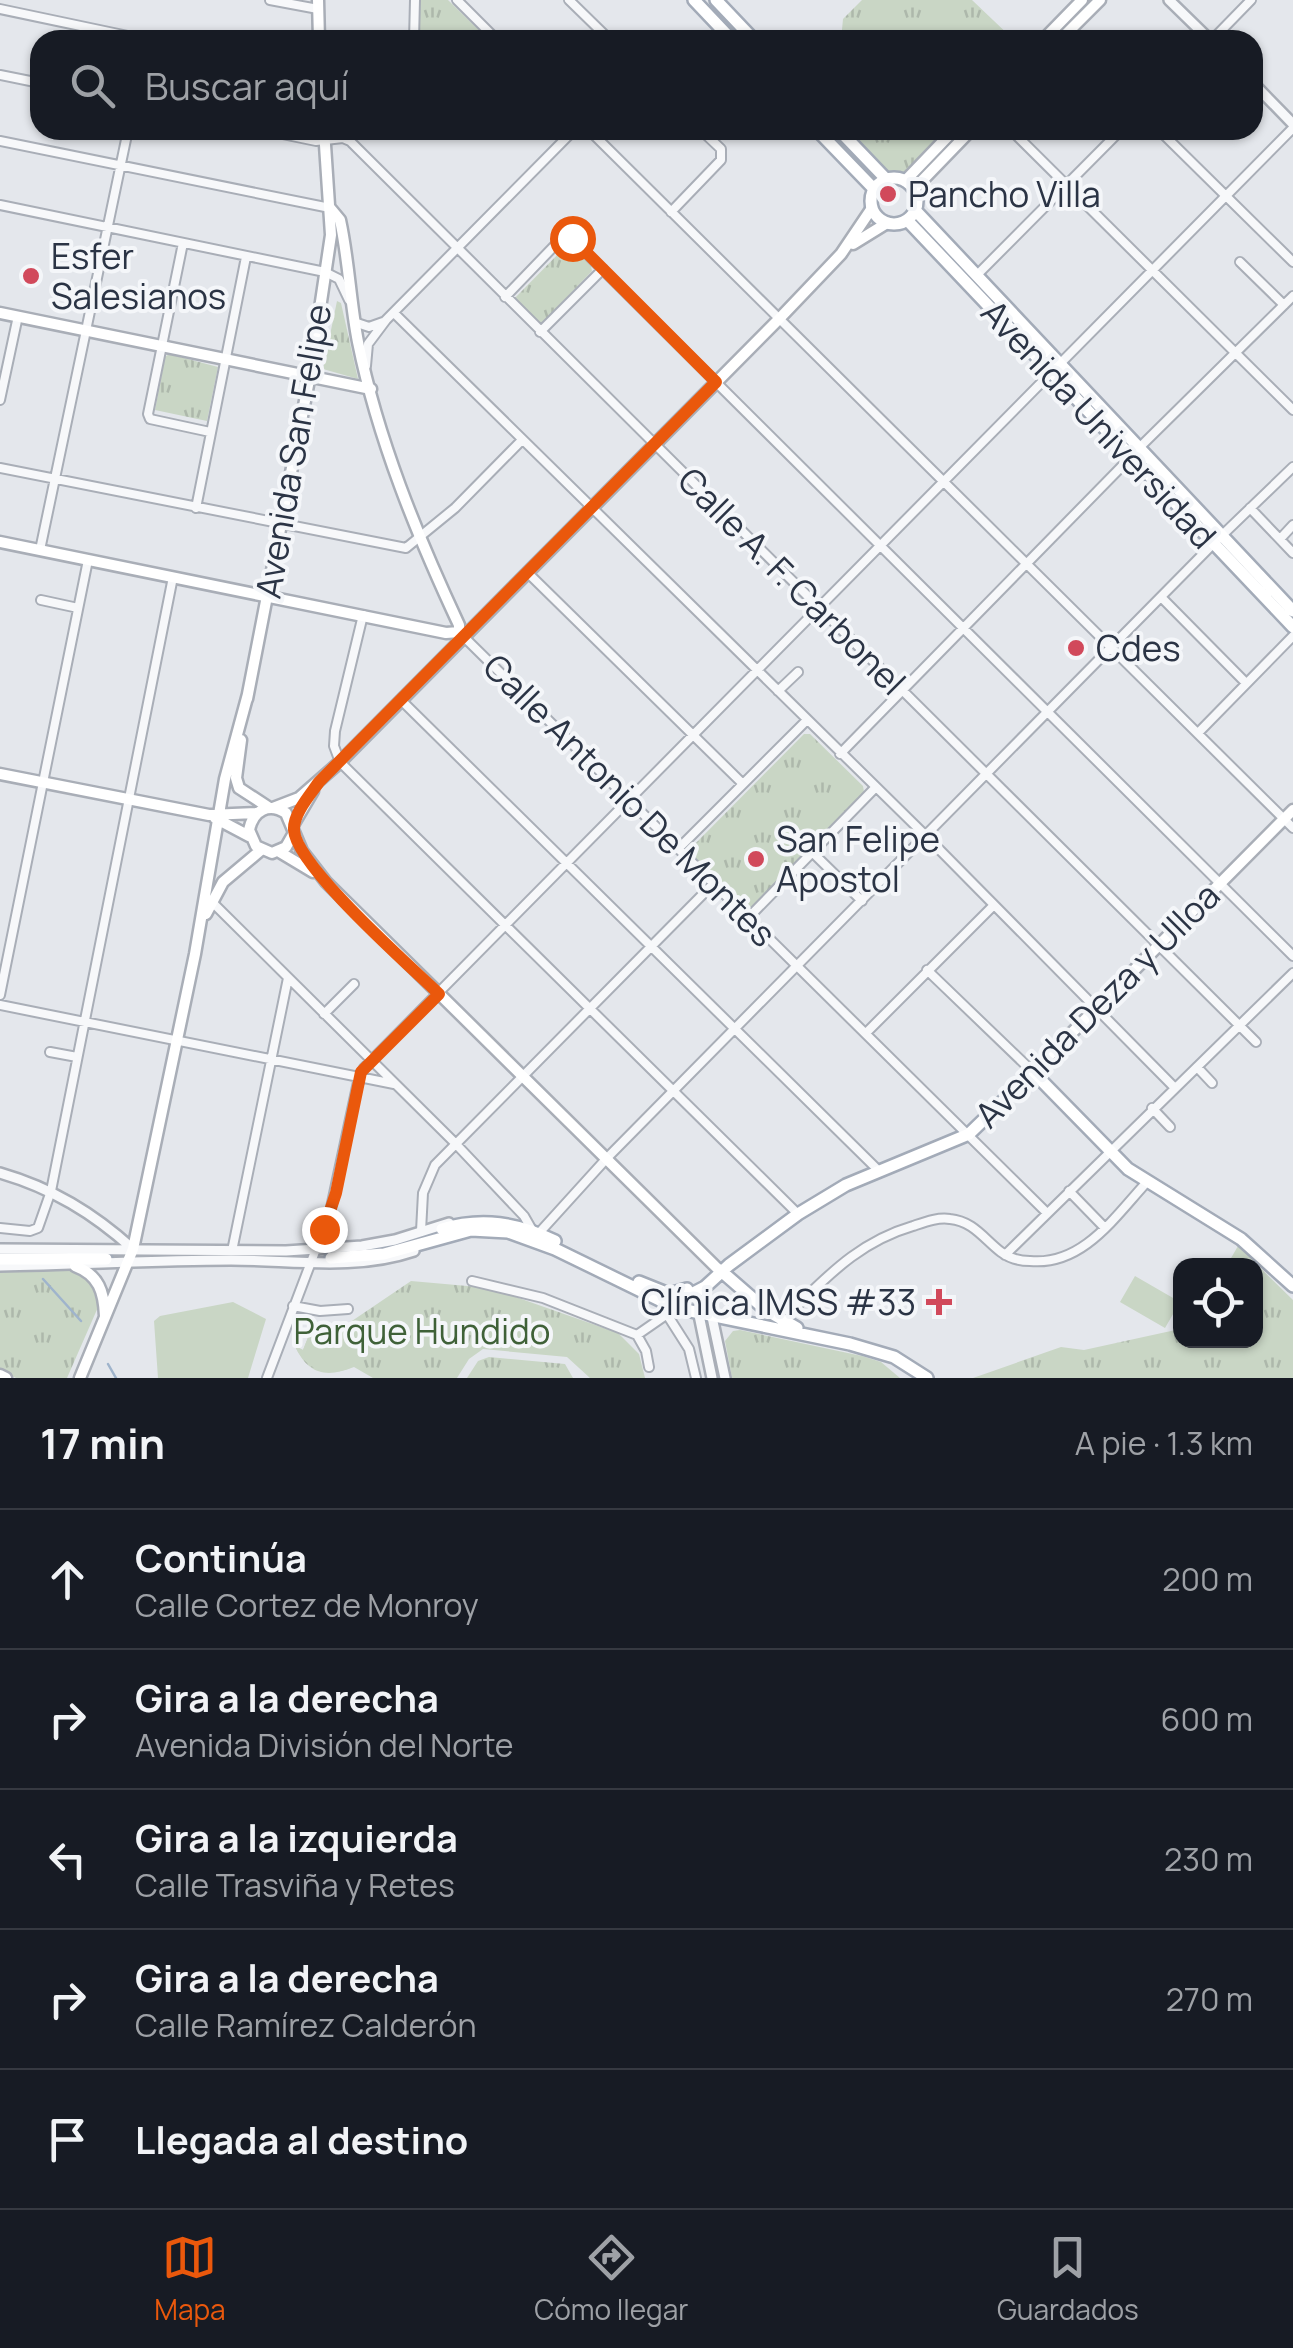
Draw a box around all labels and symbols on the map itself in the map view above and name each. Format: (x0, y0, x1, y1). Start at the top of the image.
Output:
place label: Pancho Villa (908, 170, 1101, 218)
marker: Pancho Villa (877, 183, 899, 205)
route start (550, 216, 596, 262)
place label: Esfer Salesianos (51, 232, 226, 320)
marker: Esfer Salesianos (20, 265, 42, 287)
street label: Avenida Universidad (971, 289, 1227, 559)
street label: Avenida San Felipe (244, 300, 342, 602)
street label: Calle A. F. Carbonel (668, 457, 916, 705)
place label: Cdes (1096, 624, 1181, 672)
marker: Cdes (1065, 637, 1087, 659)
street label: Calle Antonio De Montes (473, 643, 787, 957)
place label: San Felipe Apostol (776, 815, 940, 903)
marker: San Felipe Apostol (745, 848, 767, 870)
street label: Avenida Deza y Ulloa (964, 872, 1230, 1138)
route end (302, 1207, 348, 1253)
place label: Clínica IMSS #33 (641, 1278, 916, 1326)
marker: Clínica IMSS #33 (926, 1289, 952, 1315)
park label: Parque Hundido (293, 1307, 551, 1355)

